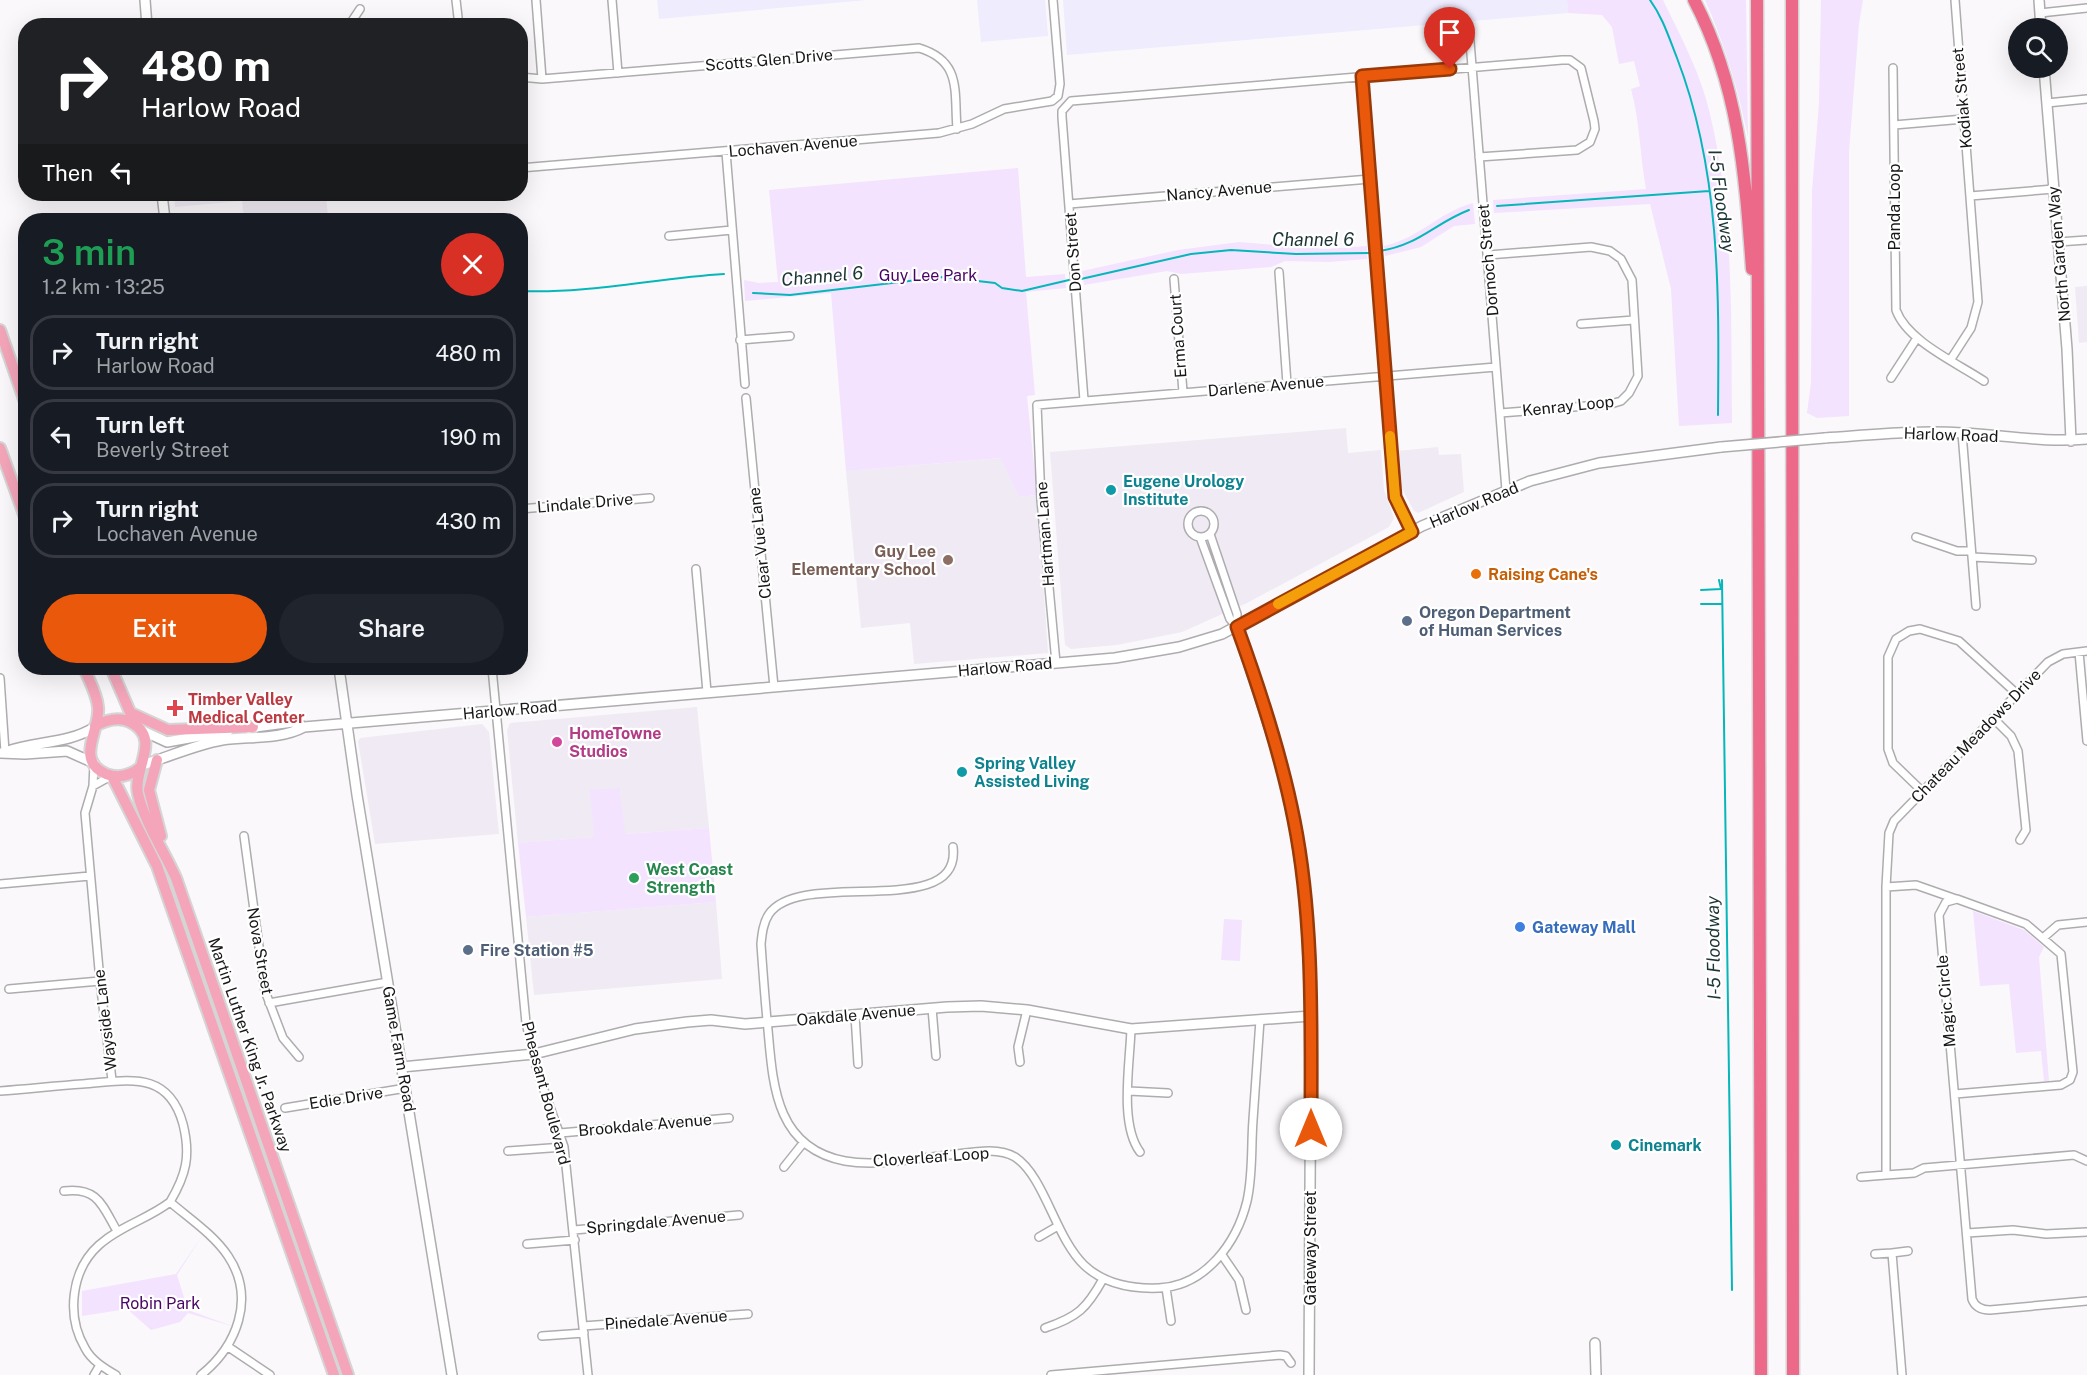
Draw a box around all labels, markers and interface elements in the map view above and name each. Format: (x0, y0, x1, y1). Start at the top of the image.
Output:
pin (1424, 7, 1475, 69)
icon: arrive (1433, 16, 1466, 49)
map controls (2008, 18, 2068, 78)
button: search (2008, 18, 2068, 78)
text: 480 m (141, 41, 271, 90)
icon: right (42, 42, 120, 120)
street label: Scotts Glen Drive (704, 45, 834, 75)
street label: Kodiak Street (1948, 47, 1976, 149)
text: Harlow Road (141, 91, 301, 123)
street label: Lochaven Avenue (728, 131, 858, 161)
water label: I-5 Floodway (1704, 148, 1740, 255)
icon: left (105, 156, 138, 189)
text: Then (42, 160, 93, 186)
street label: Panda Loop (1885, 164, 1904, 250)
street label: Nancy Avenue (1165, 177, 1273, 205)
street label: North Garden Way (2044, 185, 2074, 323)
street label: Dornoch Street (1474, 203, 1502, 317)
street label: Don Street (1061, 211, 1085, 293)
water label: Channel 6 (1272, 229, 1354, 250)
text: 3 min (42, 231, 136, 273)
button: close (441, 233, 504, 296)
water label: Channel 6 (780, 262, 864, 290)
park label: Guy Lee Park (879, 266, 977, 285)
text: 1.2 km · 13:25 (42, 275, 165, 299)
street label: Erma Court (1166, 293, 1190, 379)
text: Turn right (96, 328, 199, 354)
icon: right (45, 336, 78, 369)
text: 480 m (435, 340, 501, 366)
text: Harlow Road (96, 354, 215, 378)
street label: Darlene Avenue (1207, 371, 1325, 401)
street label: Kenray Loop (1521, 392, 1615, 420)
text: Turn left (96, 412, 185, 438)
icon: left (45, 420, 78, 453)
text: 190 m (441, 424, 501, 450)
street label: Harlow Road (1903, 424, 1999, 446)
text: Beverly Street (96, 438, 229, 462)
place label: Eugene Urology Institute (1123, 472, 1244, 509)
street label: Harlow Road (1427, 478, 1521, 532)
street label: Hartman Lane (1032, 481, 1058, 587)
marker: Eugene Urology Institute (1104, 483, 1118, 497)
street label: Clear Vue Lane (745, 486, 775, 600)
street label: Lindale Drive (536, 489, 634, 517)
text: Turn right (96, 496, 199, 522)
icon: right (45, 504, 78, 537)
text: 430 m (436, 508, 501, 534)
text: Lochaven Avenue (96, 522, 258, 546)
place label: Guy Lee Elementary School (791, 542, 936, 579)
marker: Guy Lee Elementary School (941, 553, 955, 567)
place label: Raising Cane's (1488, 565, 1598, 584)
marker: Raising Cane's (1469, 567, 1483, 581)
button: Exit (42, 594, 267, 663)
button: Share (279, 594, 504, 663)
place label: Oregon Department of Human Services (1419, 603, 1571, 640)
marker: Oregon Department of Human Services (1400, 614, 1414, 628)
street label: Harlow Road (957, 653, 1053, 681)
street label: Chateau Meadows Drive (1907, 665, 2045, 807)
place label: Timber Valley Medical Center (188, 690, 305, 727)
street label: Harlow Road (462, 696, 558, 724)
marker: Timber Valley Medical Center (166, 699, 184, 717)
place label: HomeTowne Studios (569, 724, 661, 761)
marker: HomeTowne Studios (550, 735, 564, 749)
place label: Spring Valley Assisted Living (974, 754, 1090, 791)
marker: Spring Valley Assisted Living (955, 765, 969, 779)
place label: West Coast Strength (646, 860, 734, 897)
marker: West Coast Strength (627, 871, 641, 885)
water label: I-5 Floodway (1702, 895, 1724, 1000)
street label: Nova Street (243, 906, 277, 996)
place label: Gateway Mall (1532, 918, 1636, 937)
marker: Gateway Mall (1513, 920, 1527, 934)
street label: Martin Luther King Jr. Parkway (204, 935, 296, 1155)
place label: Fire Station #5 (480, 941, 594, 960)
marker: Fire Station #5 (461, 943, 475, 957)
street label: Magic Circle (1932, 954, 1960, 1048)
street label: Wayside Lane (89, 968, 121, 1072)
street label: Game Farm Road (379, 985, 419, 1113)
street label: Oakdale Avenue (796, 1000, 916, 1030)
street label: Pheasant Boulevard (518, 1019, 574, 1167)
street label: Edie Drive (308, 1083, 384, 1113)
position arrow (1279, 1097, 1343, 1161)
street label: Brookdale Avenue (577, 1110, 713, 1140)
place label: Cinemark (1628, 1136, 1702, 1155)
marker: Cinemark (1609, 1138, 1623, 1152)
street label: Cloverleaf Loop (872, 1143, 990, 1171)
street label: Gateway Street (1301, 1190, 1320, 1306)
street label: Springdale Avenue (585, 1206, 727, 1238)
park label: Robin Park (120, 1294, 200, 1313)
street label: Pinedale Avenue (604, 1306, 728, 1334)

